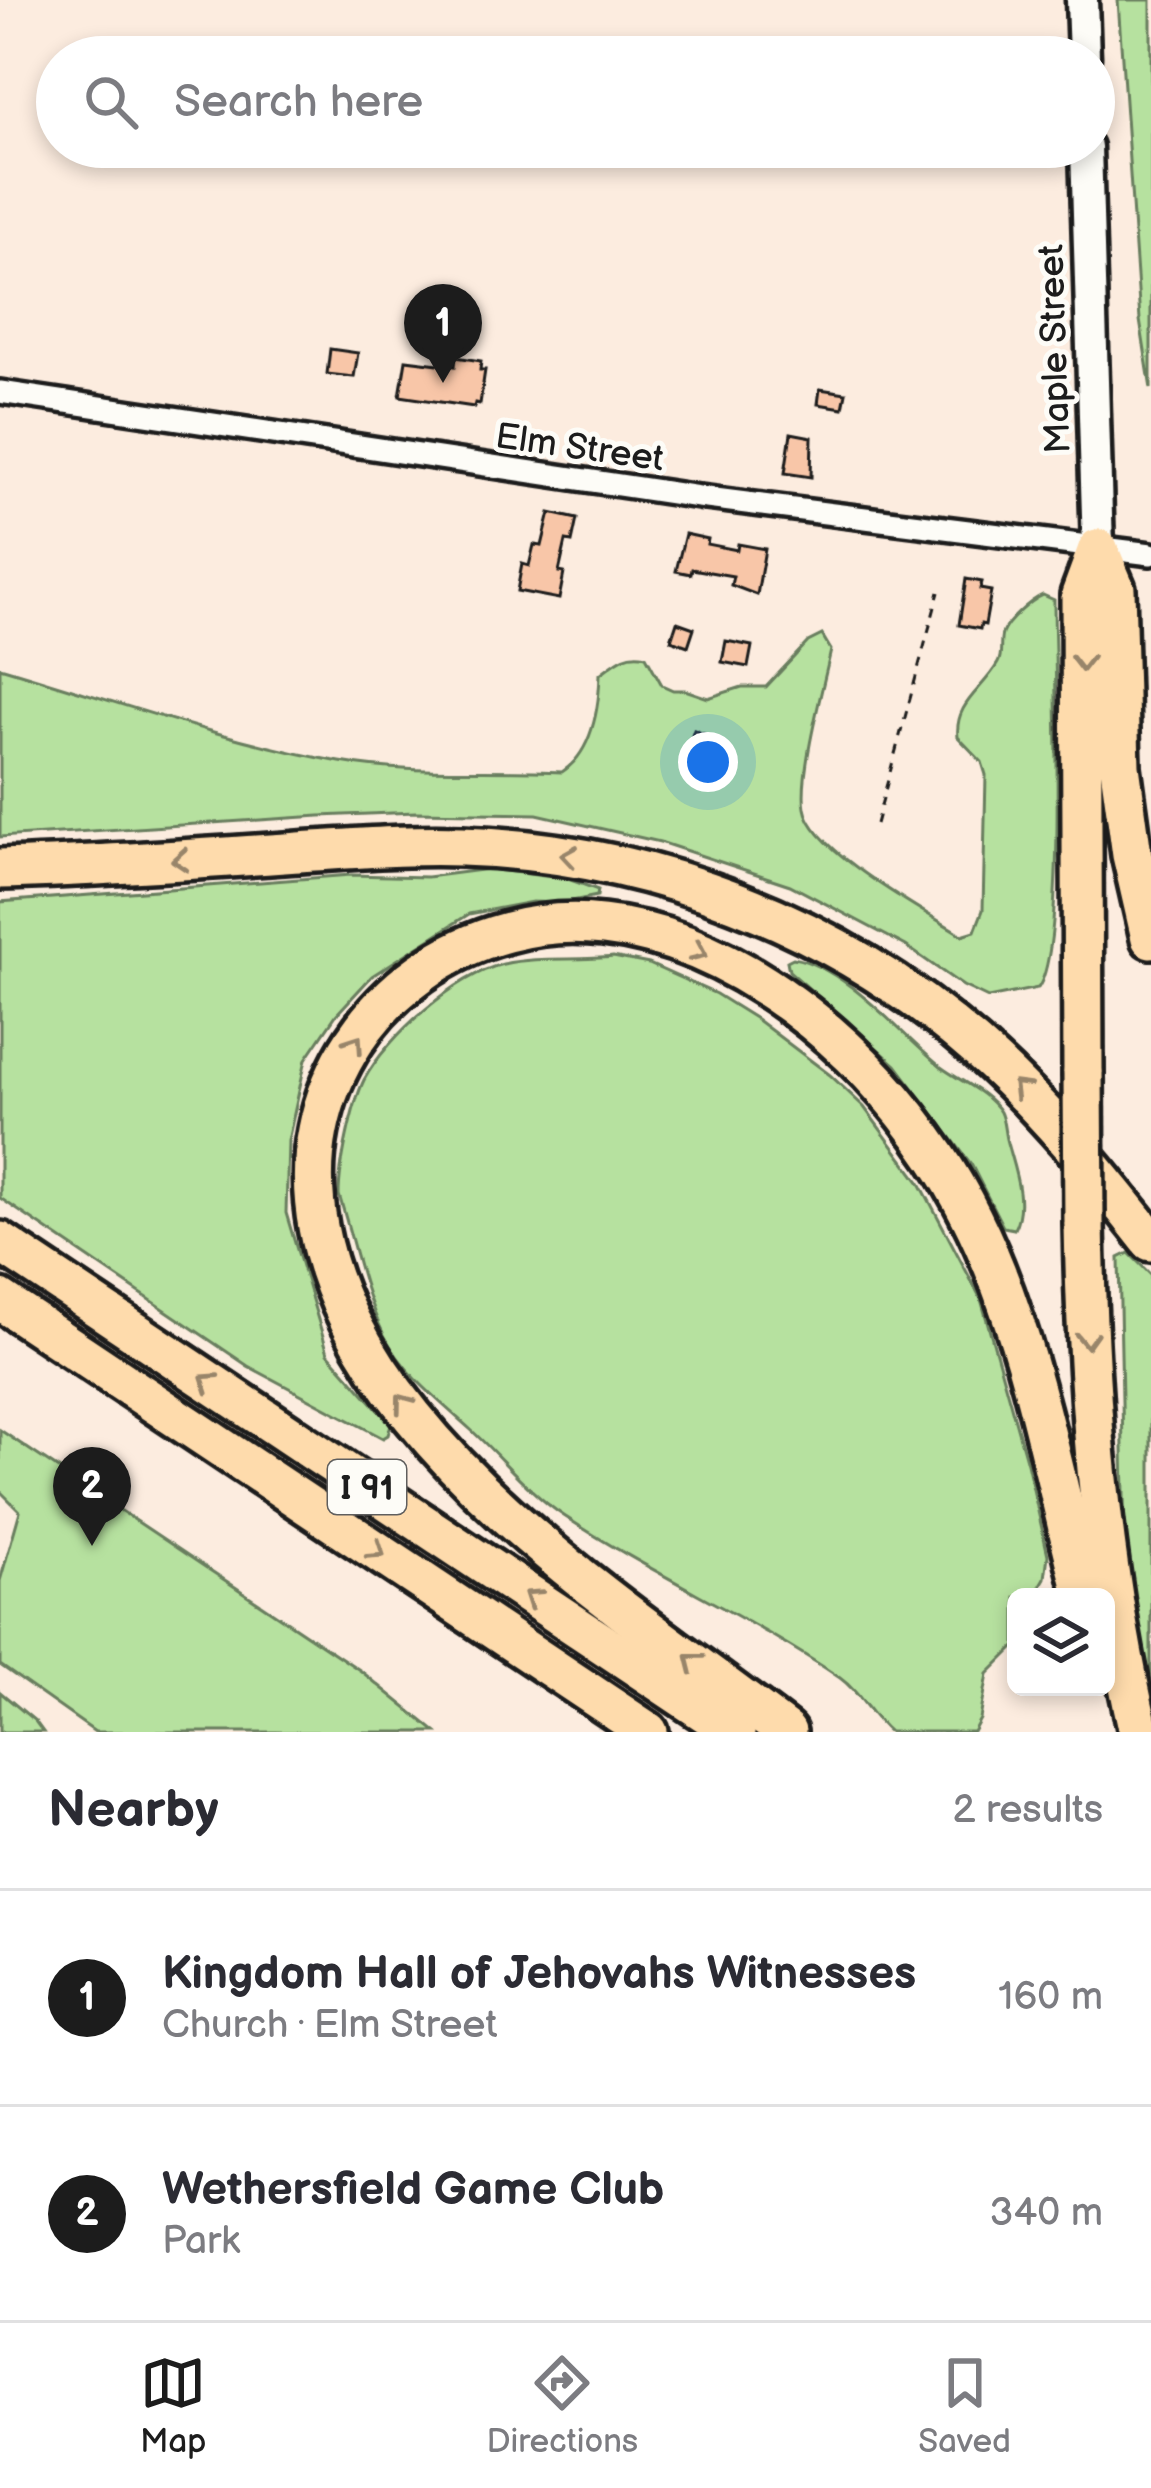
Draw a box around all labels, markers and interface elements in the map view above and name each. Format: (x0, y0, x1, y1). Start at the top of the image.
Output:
search box (36, 36, 1115, 168)
icon: search (78, 69, 144, 135)
text: Search here (174, 75, 423, 130)
street label: Maple Street (1030, 244, 1081, 454)
pin: 1 (404, 284, 482, 383)
street label: Elm Street (493, 415, 667, 482)
one-way arrow (1069, 655, 1095, 673)
your location (678, 732, 738, 792)
one-way arrow (559, 845, 579, 870)
one-way arrow (170, 846, 189, 872)
one-way arrow (687, 938, 708, 962)
one-way arrow (340, 1034, 362, 1056)
one-way arrow (1012, 1081, 1034, 1103)
one-way arrow (1074, 1331, 1100, 1350)
one-way arrow (199, 1373, 221, 1395)
one-way arrow (396, 1394, 417, 1416)
pin: 2 (53, 1447, 131, 1546)
road number: I 91 (328, 1460, 406, 1514)
one-way arrow (363, 1537, 385, 1559)
map controls (1007, 1588, 1115, 1696)
button: layers (1007, 1588, 1115, 1696)
one-way arrow (524, 1589, 546, 1611)
one-way arrow (685, 1653, 706, 1675)
text: Nearby (48, 1780, 219, 1841)
text: 2 results (952, 1787, 1103, 1834)
text: Kingdom Hall of Jehovahs Witnesses (162, 1947, 916, 2002)
text: 1 (79, 1974, 95, 2021)
text: 160 m (998, 1974, 1103, 2021)
text: Church · Elm Street (162, 2002, 497, 2049)
text: Wethersfield Game Club (162, 2163, 664, 2218)
text: 2 (75, 2190, 99, 2237)
text: 340 m (990, 2190, 1103, 2237)
text: Park (162, 2218, 240, 2265)
tab: Map (140, 2350, 206, 2462)
tab: Directions (487, 2350, 638, 2462)
tab: Saved (918, 2350, 1011, 2462)

